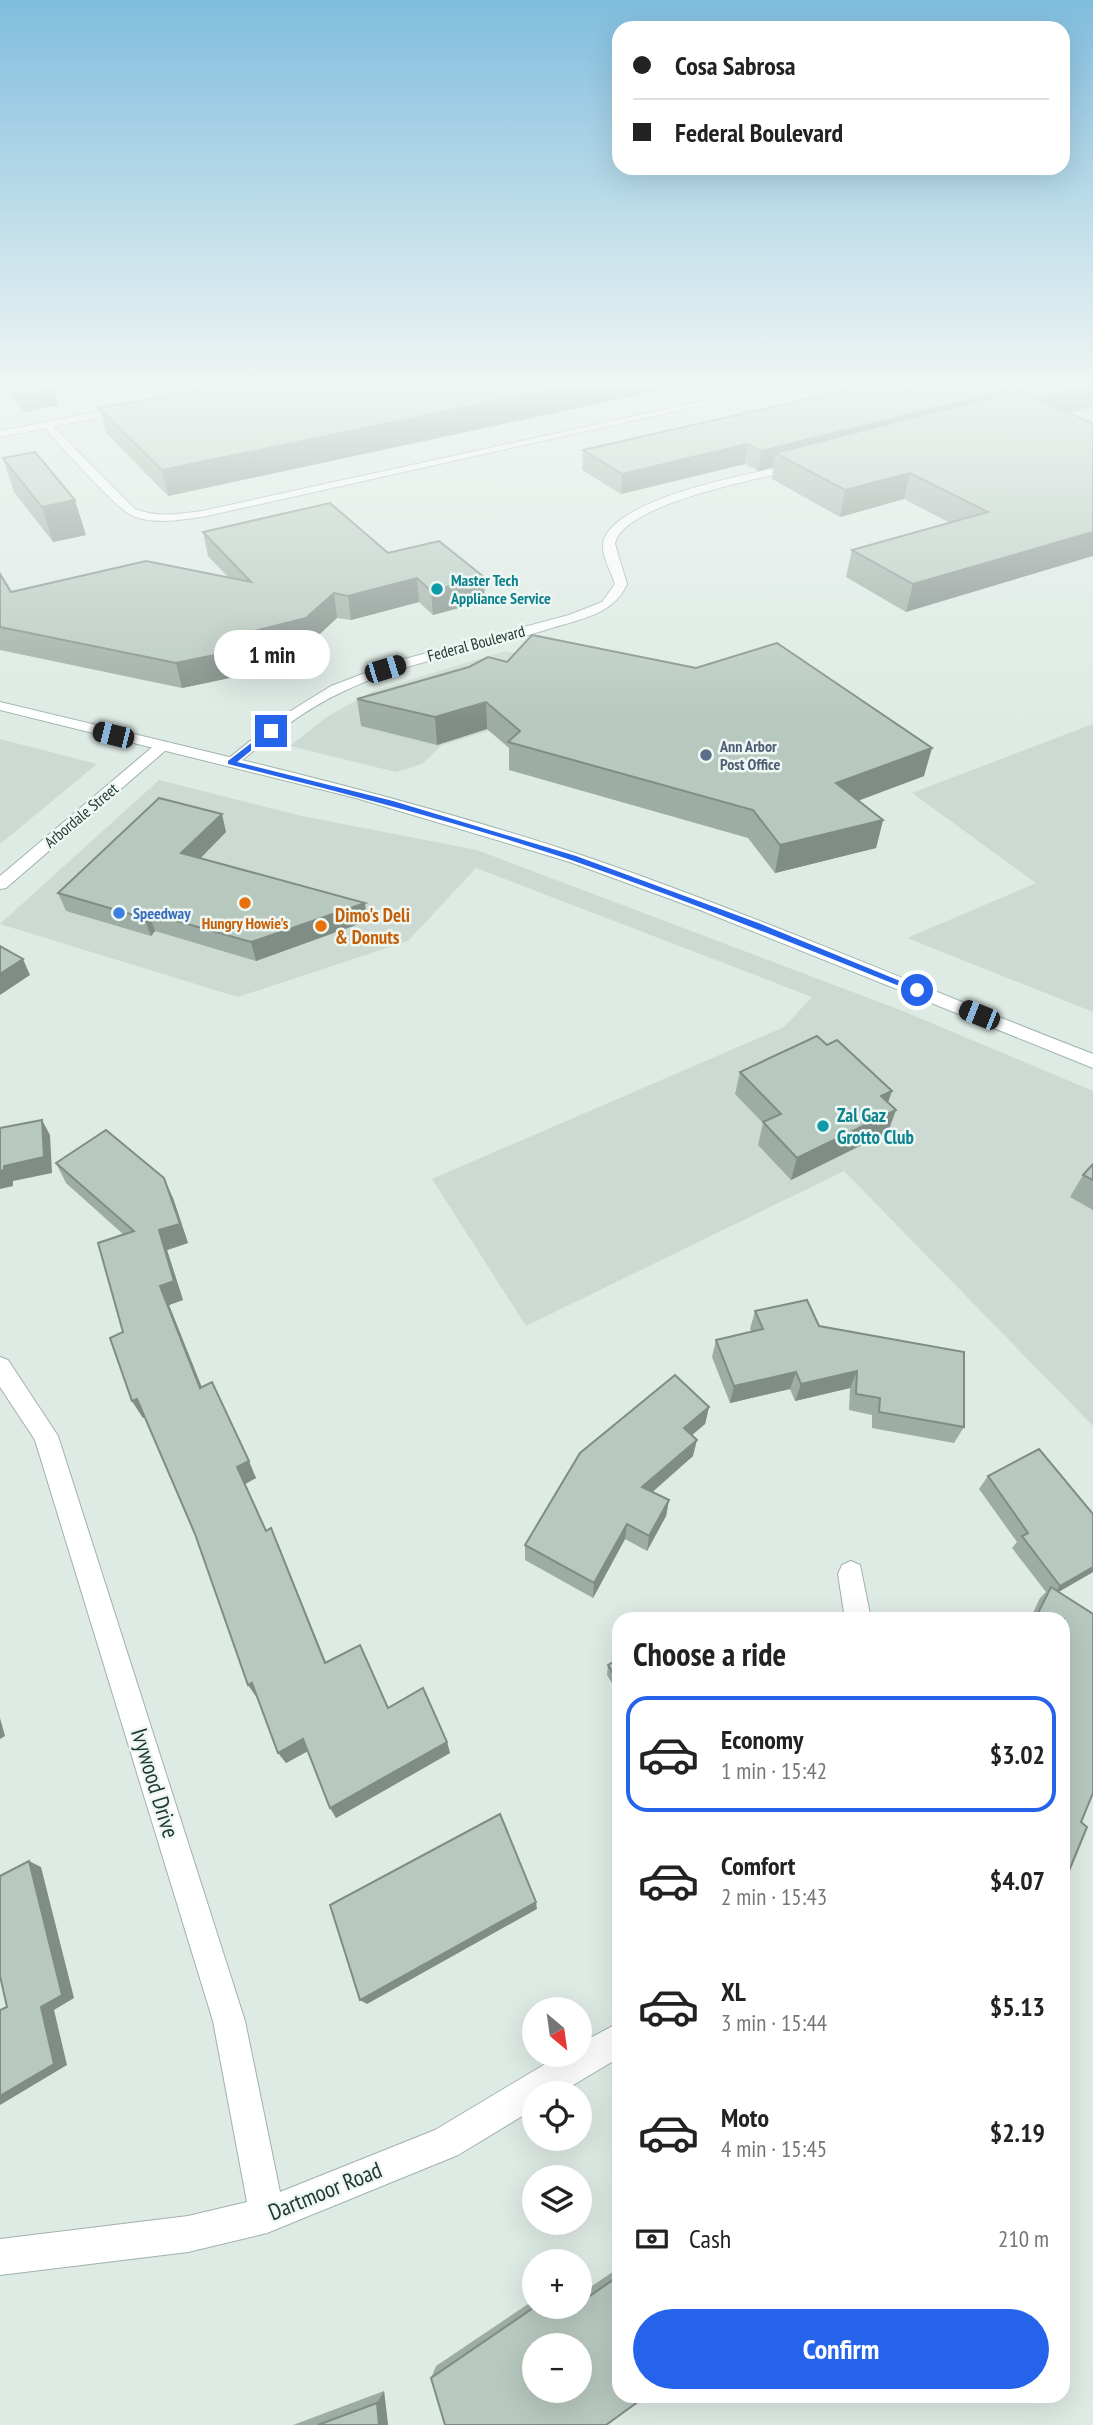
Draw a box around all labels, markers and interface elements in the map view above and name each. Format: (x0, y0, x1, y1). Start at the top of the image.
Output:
text: Cosa Sabrosa (675, 49, 796, 82)
text: Federal Boulevard (675, 116, 843, 149)
place label: Master Tech Appliance Service (450, 570, 551, 608)
marker: Master Tech Appliance Service (429, 581, 445, 597)
street label: Federal Boulevard (425, 620, 527, 666)
callout: 1 min (213, 630, 329, 678)
text: 1 min (249, 640, 295, 669)
car (362, 653, 409, 685)
route end (255, 715, 287, 747)
car (91, 720, 136, 750)
place label: Ann Arbor Post Office (719, 736, 780, 774)
marker: Ann Arbor Post Office (698, 747, 714, 763)
street label: Arbordale Street (40, 778, 122, 852)
marker: Hungry Howie's (237, 895, 253, 911)
place label: Speedway (133, 903, 191, 923)
place label: Dimo's Deli & Donuts (335, 903, 410, 949)
marker: Speedway (111, 905, 127, 921)
place label: Hungry Howie's (202, 913, 289, 933)
marker: Dimo's Deli & Donuts (313, 918, 329, 934)
route start (901, 974, 933, 1006)
car (956, 997, 1003, 1033)
place label: Zal Gaz Grotto Club (837, 1103, 914, 1149)
marker: Zal Gaz Grotto Club (815, 1118, 831, 1134)
text: Choose a ride (633, 1633, 786, 1675)
icon: car (637, 1723, 700, 1786)
text: Economy (721, 1723, 803, 1756)
street label: Ivywood Drive (125, 1724, 186, 1841)
text: $3.02 (990, 1738, 1045, 1771)
text: 1 min · 15:42 (721, 1756, 827, 1785)
icon: car (637, 1849, 700, 1912)
text: Comfort (721, 1849, 795, 1882)
text: $4.07 (990, 1864, 1045, 1897)
text: 2 min · 15:43 (721, 1882, 827, 1911)
icon: car (637, 1975, 700, 2038)
text: XL (721, 1975, 746, 2008)
text: $5.13 (990, 1990, 1045, 2023)
north arrow (522, 1997, 592, 2067)
map controls (522, 1997, 592, 2403)
text: 3 min · 15:44 (721, 2008, 827, 2037)
button: locate (522, 2081, 592, 2151)
icon: car (637, 2101, 700, 2164)
text: Moto (721, 2101, 769, 2134)
text: $2.19 (990, 2116, 1045, 2149)
text: 4 min · 15:45 (721, 2134, 827, 2163)
street label: Dartmoor Road (264, 2155, 386, 2226)
button: layers (522, 2165, 592, 2235)
icon: cash (633, 2220, 671, 2258)
text: Cash (689, 2222, 731, 2255)
text: 210 m (998, 2224, 1049, 2253)
button: + (522, 2249, 592, 2319)
button: Confirm (633, 2309, 1049, 2389)
button: − (522, 2333, 592, 2403)

